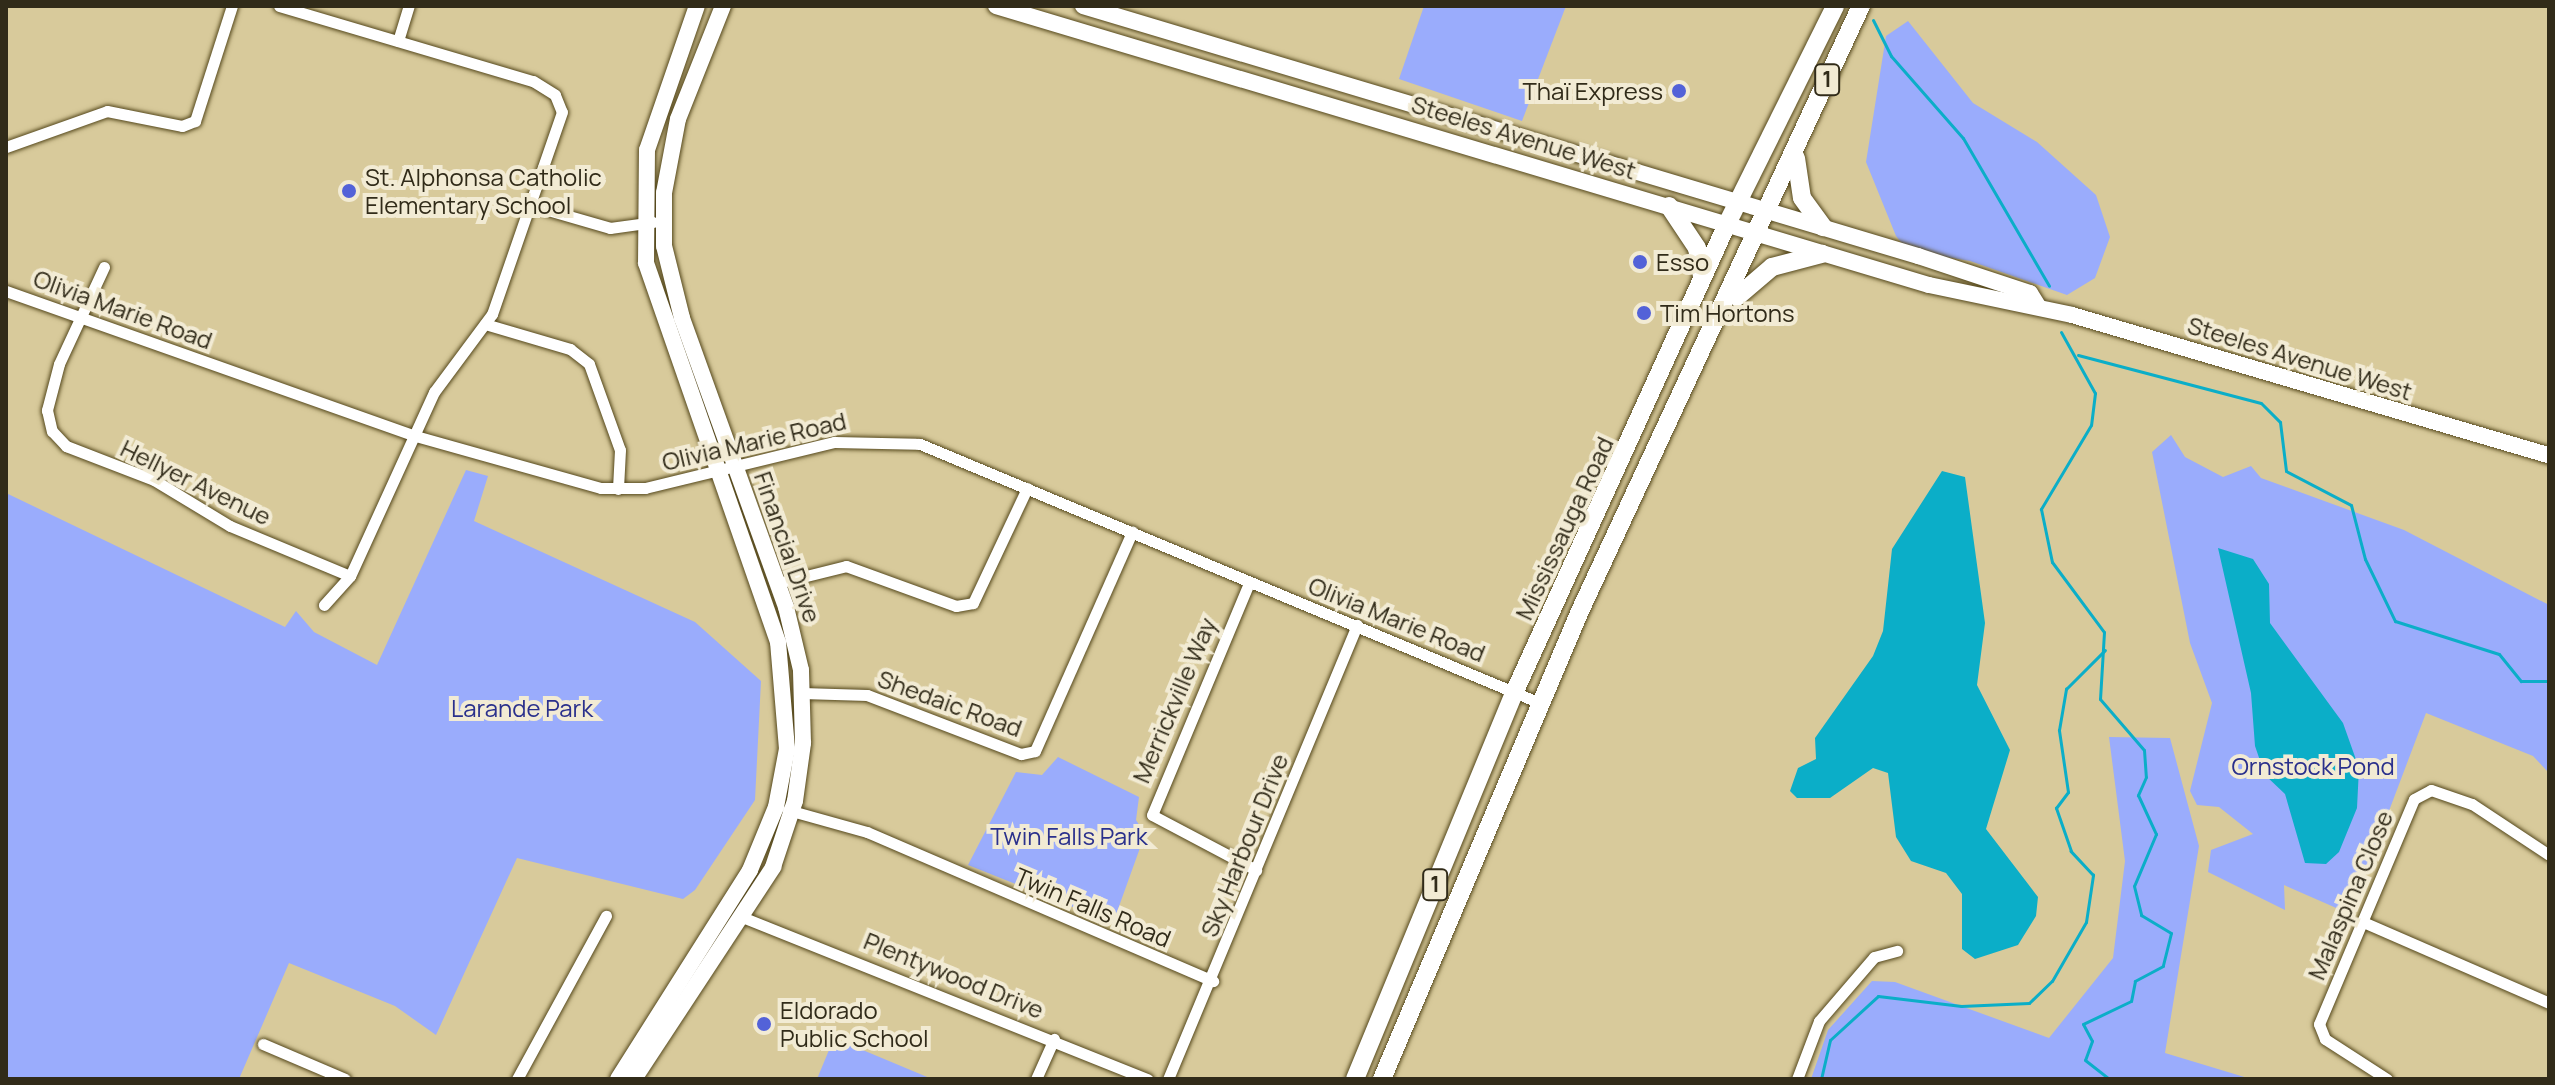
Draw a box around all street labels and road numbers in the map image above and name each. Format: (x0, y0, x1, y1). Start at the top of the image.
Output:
road number: 1 (1813, 62, 1841, 98)
street label: Steeles Avenue West (1408, 89, 1640, 185)
street label: Olivia Marie Road (30, 263, 216, 355)
street label: Steeles Avenue West (2184, 310, 2416, 406)
street label: Olivia Marie Road (659, 406, 849, 476)
street label: Mississauga Road (1509, 432, 1619, 624)
street label: Hellyer Avenue (116, 433, 276, 531)
street label: Financial Drive (749, 468, 827, 626)
street label: Olivia Marie Road (1304, 570, 1490, 668)
street label: Merrickville Way (1126, 613, 1222, 787)
street label: Shedaic Road (874, 664, 1026, 742)
street label: Sky Harbour Drive (1194, 749, 1294, 941)
street label: Malaspina Close (2301, 806, 2399, 984)
street label: Twin Falls Road (1011, 861, 1175, 953)
road number: 1 (1421, 867, 1449, 903)
street label: Plentywood Drive (860, 926, 1048, 1024)

